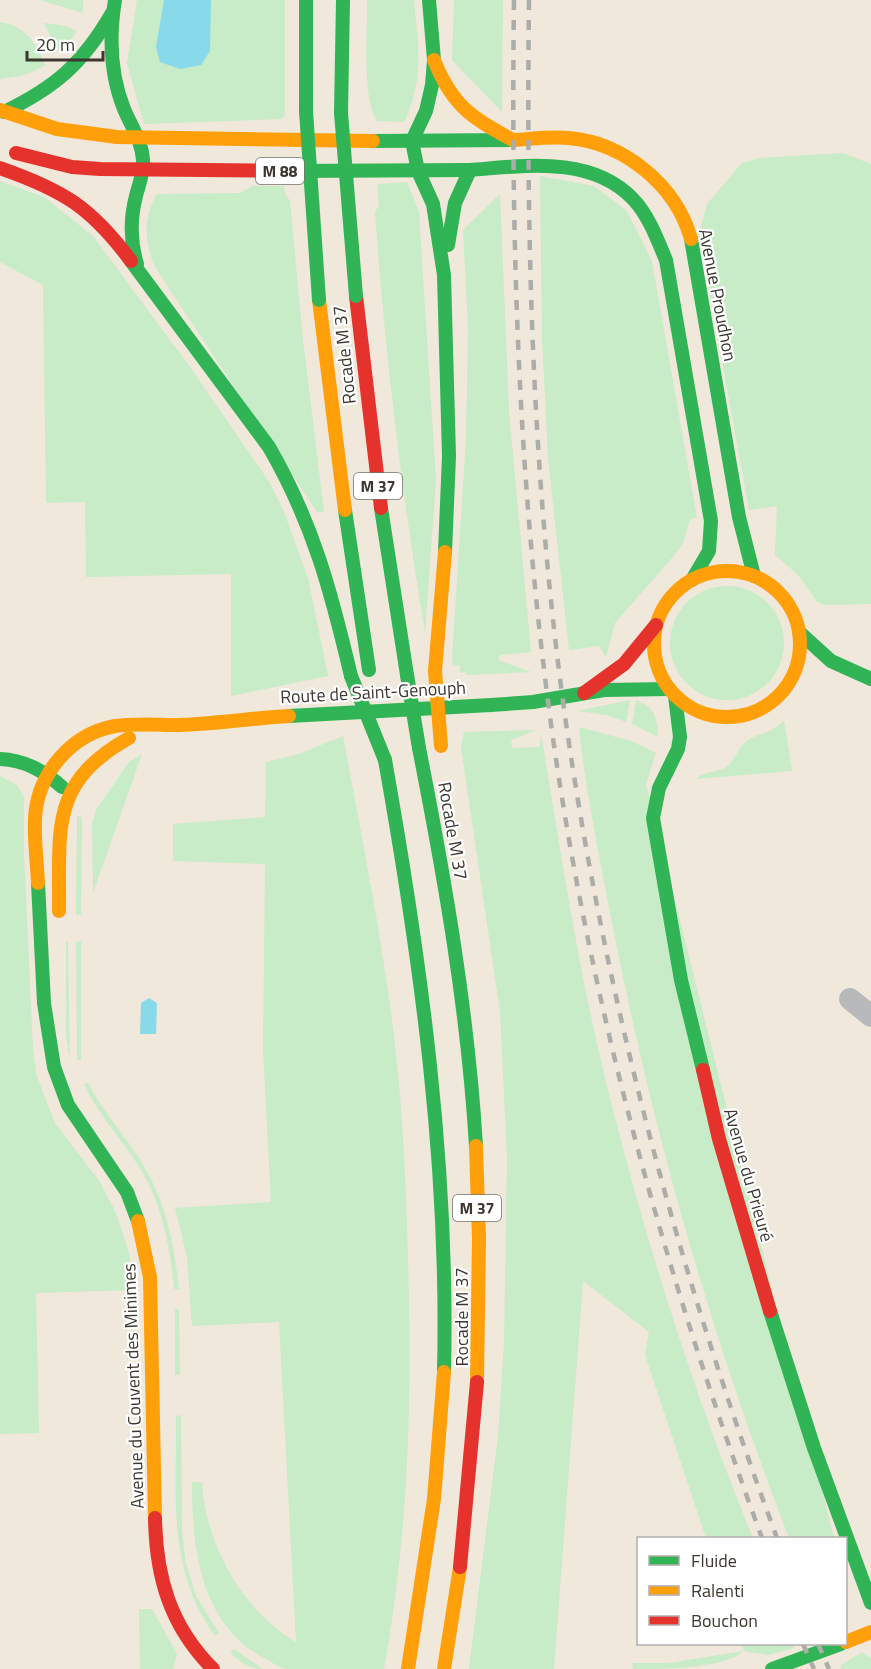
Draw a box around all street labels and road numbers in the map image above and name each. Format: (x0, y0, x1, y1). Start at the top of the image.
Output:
road number: M 88 (256, 158, 304, 184)
street label: Avenue Proudhon (692, 226, 744, 364)
street label: Rocade M 37 (325, 304, 363, 406)
road number: M 37 (354, 473, 402, 499)
street label: Route de Saint-Genouph (279, 674, 467, 710)
street label: Rocade M 37 (431, 780, 475, 882)
street label: Avenue du Prieuré (717, 1105, 781, 1245)
road number: M 37 (453, 1195, 501, 1221)
street label: Avenue du Couvent des Minimes (115, 1263, 151, 1509)
street label: Rocade M 37 (448, 1267, 475, 1367)

